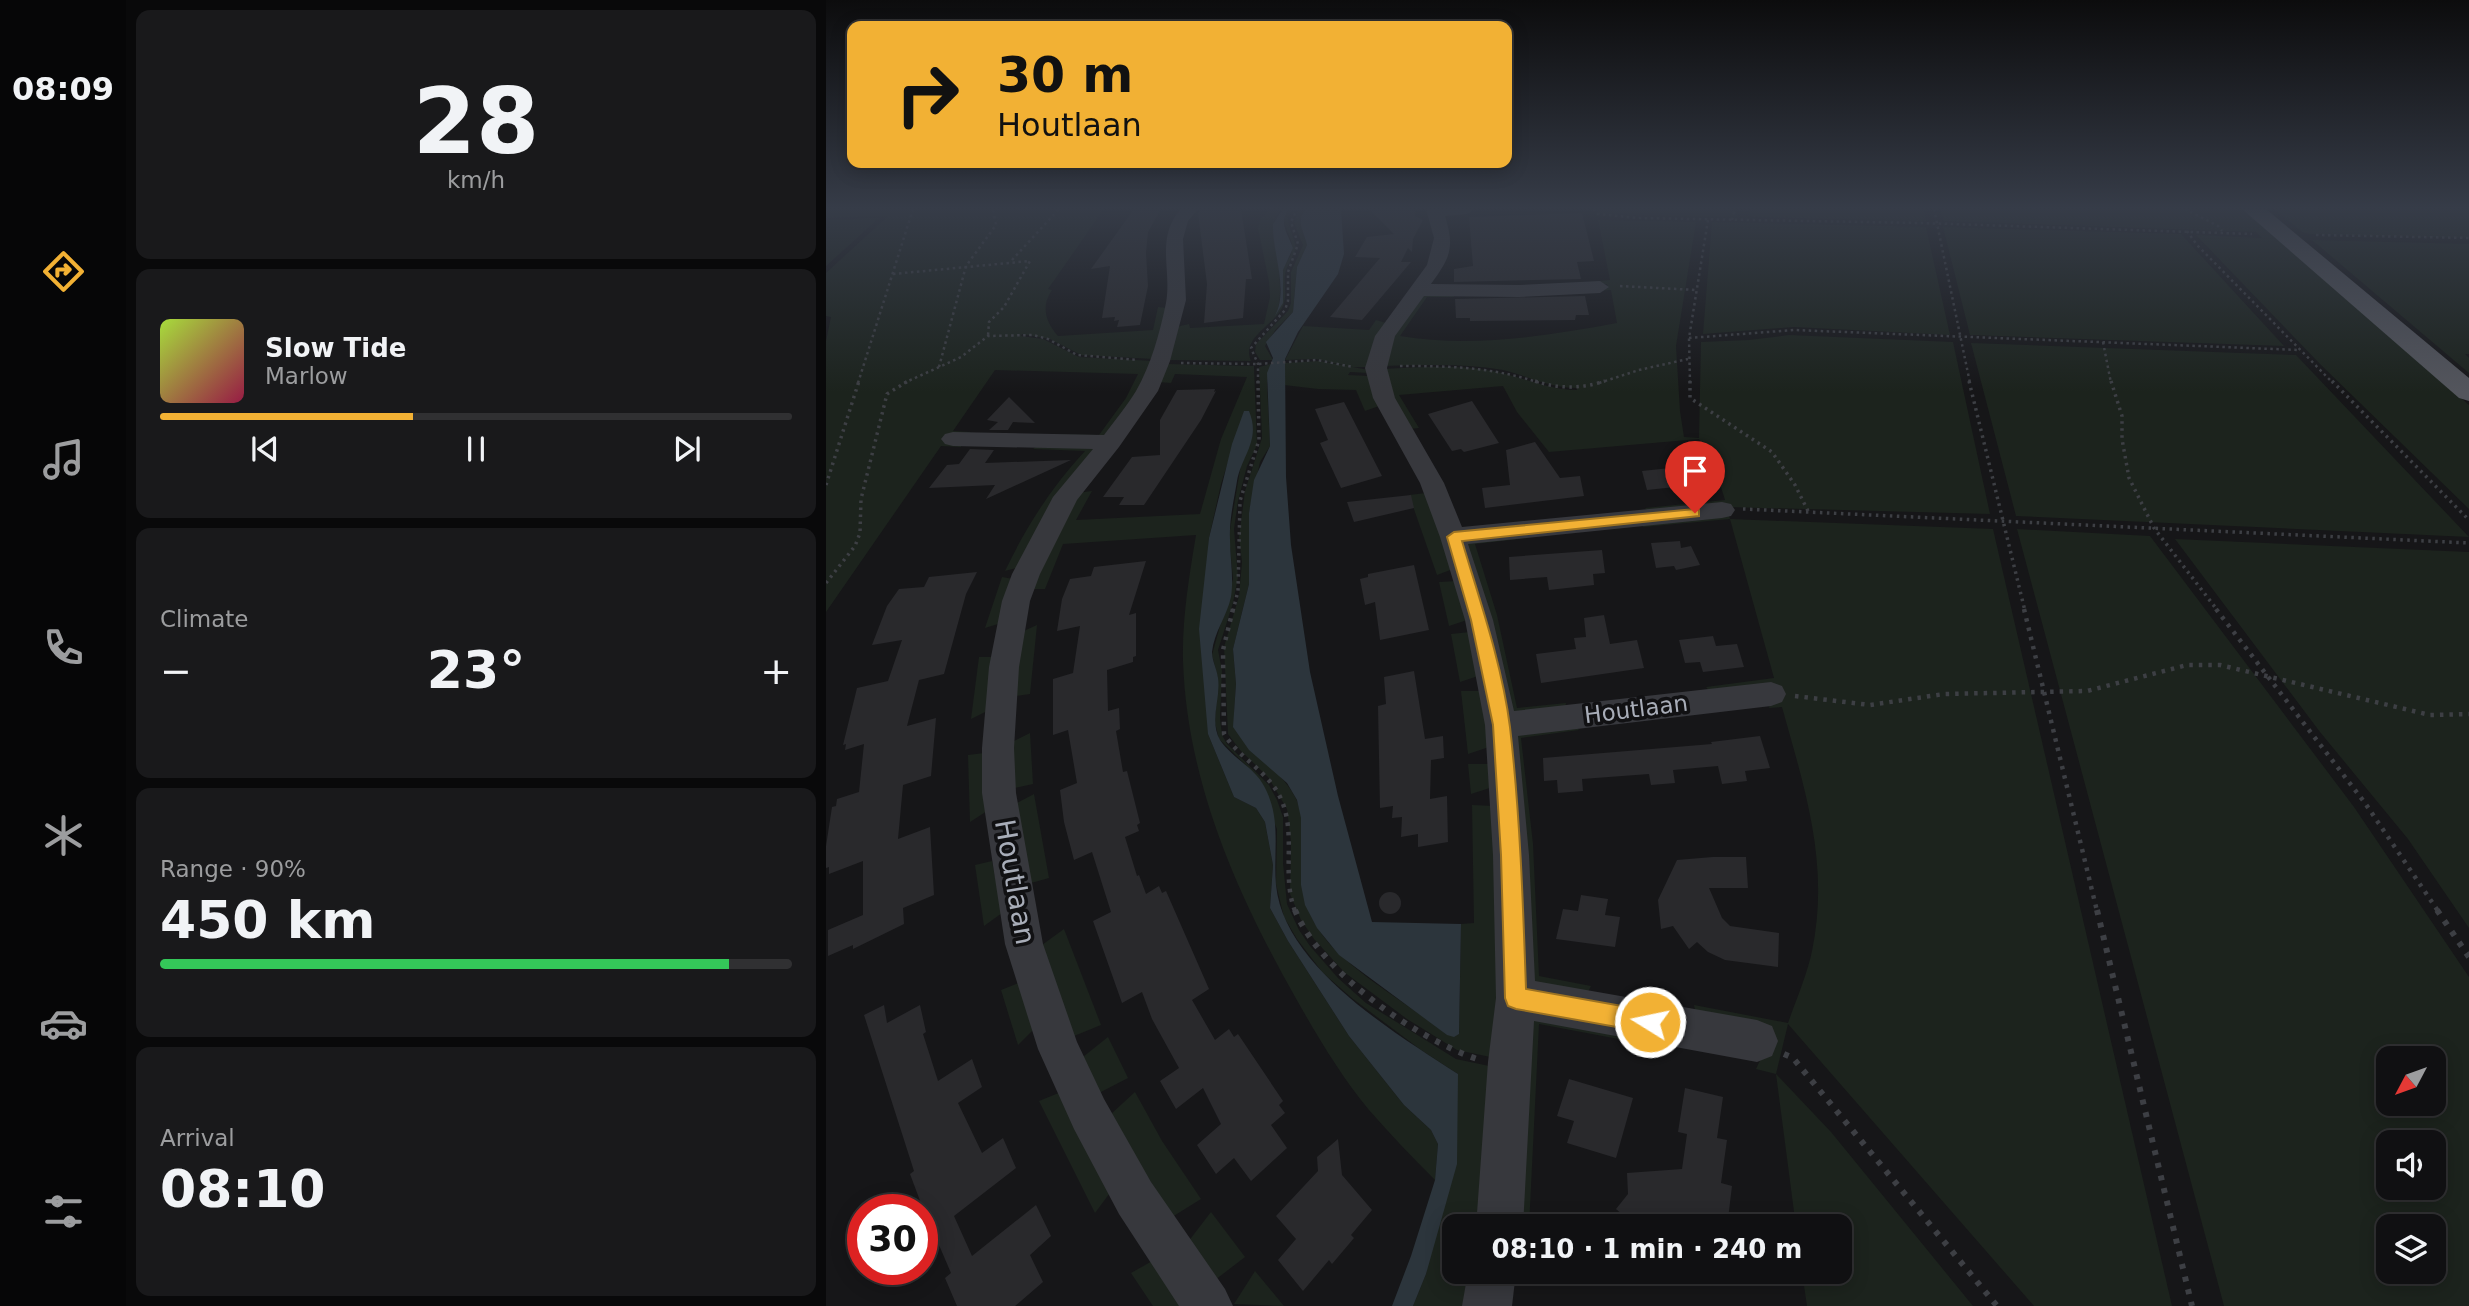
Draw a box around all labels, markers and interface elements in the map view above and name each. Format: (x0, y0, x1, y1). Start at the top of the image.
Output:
text: 30 m (997, 47, 1133, 104)
icon: right (882, 49, 973, 140)
text: 28 (413, 69, 539, 174)
text: 08:09 (12, 70, 114, 108)
text: Houtlaan (997, 106, 1142, 144)
text: km/h (447, 167, 505, 193)
icon: directions (39, 247, 88, 296)
text: Slow Tide (265, 333, 406, 363)
text: Marlow (265, 363, 348, 389)
icon: previous (246, 430, 284, 468)
icon: pause (457, 430, 495, 468)
icon: next (668, 430, 706, 468)
icon: music (39, 435, 88, 484)
pin (1665, 441, 1725, 513)
icon: arrive (1676, 452, 1714, 490)
text: Climate (160, 606, 249, 632)
icon: phone (39, 623, 88, 672)
text: 23° (427, 640, 525, 700)
text: − (160, 649, 192, 693)
text: + (760, 649, 792, 693)
street label: Houtlaan (1583, 690, 1689, 728)
icon: climate (39, 811, 88, 860)
street label: Houtlaan (988, 817, 1042, 947)
text: Range · 90% (160, 856, 306, 882)
text: 450 km (160, 890, 375, 950)
position arrow (1613, 985, 1687, 1059)
icon: car (39, 999, 88, 1048)
north arrow (2376, 1046, 2446, 1116)
map controls (2376, 1046, 2446, 1284)
text: Arrival (160, 1125, 235, 1151)
button: sound (2376, 1130, 2446, 1200)
text: 08:10 (160, 1159, 326, 1219)
icon: filters (39, 1187, 88, 1236)
speed limit sign: 30 (847, 1194, 938, 1285)
button: layers (2376, 1214, 2446, 1284)
text: 08:10 · 1 min · 240 m (1492, 1234, 1802, 1264)

